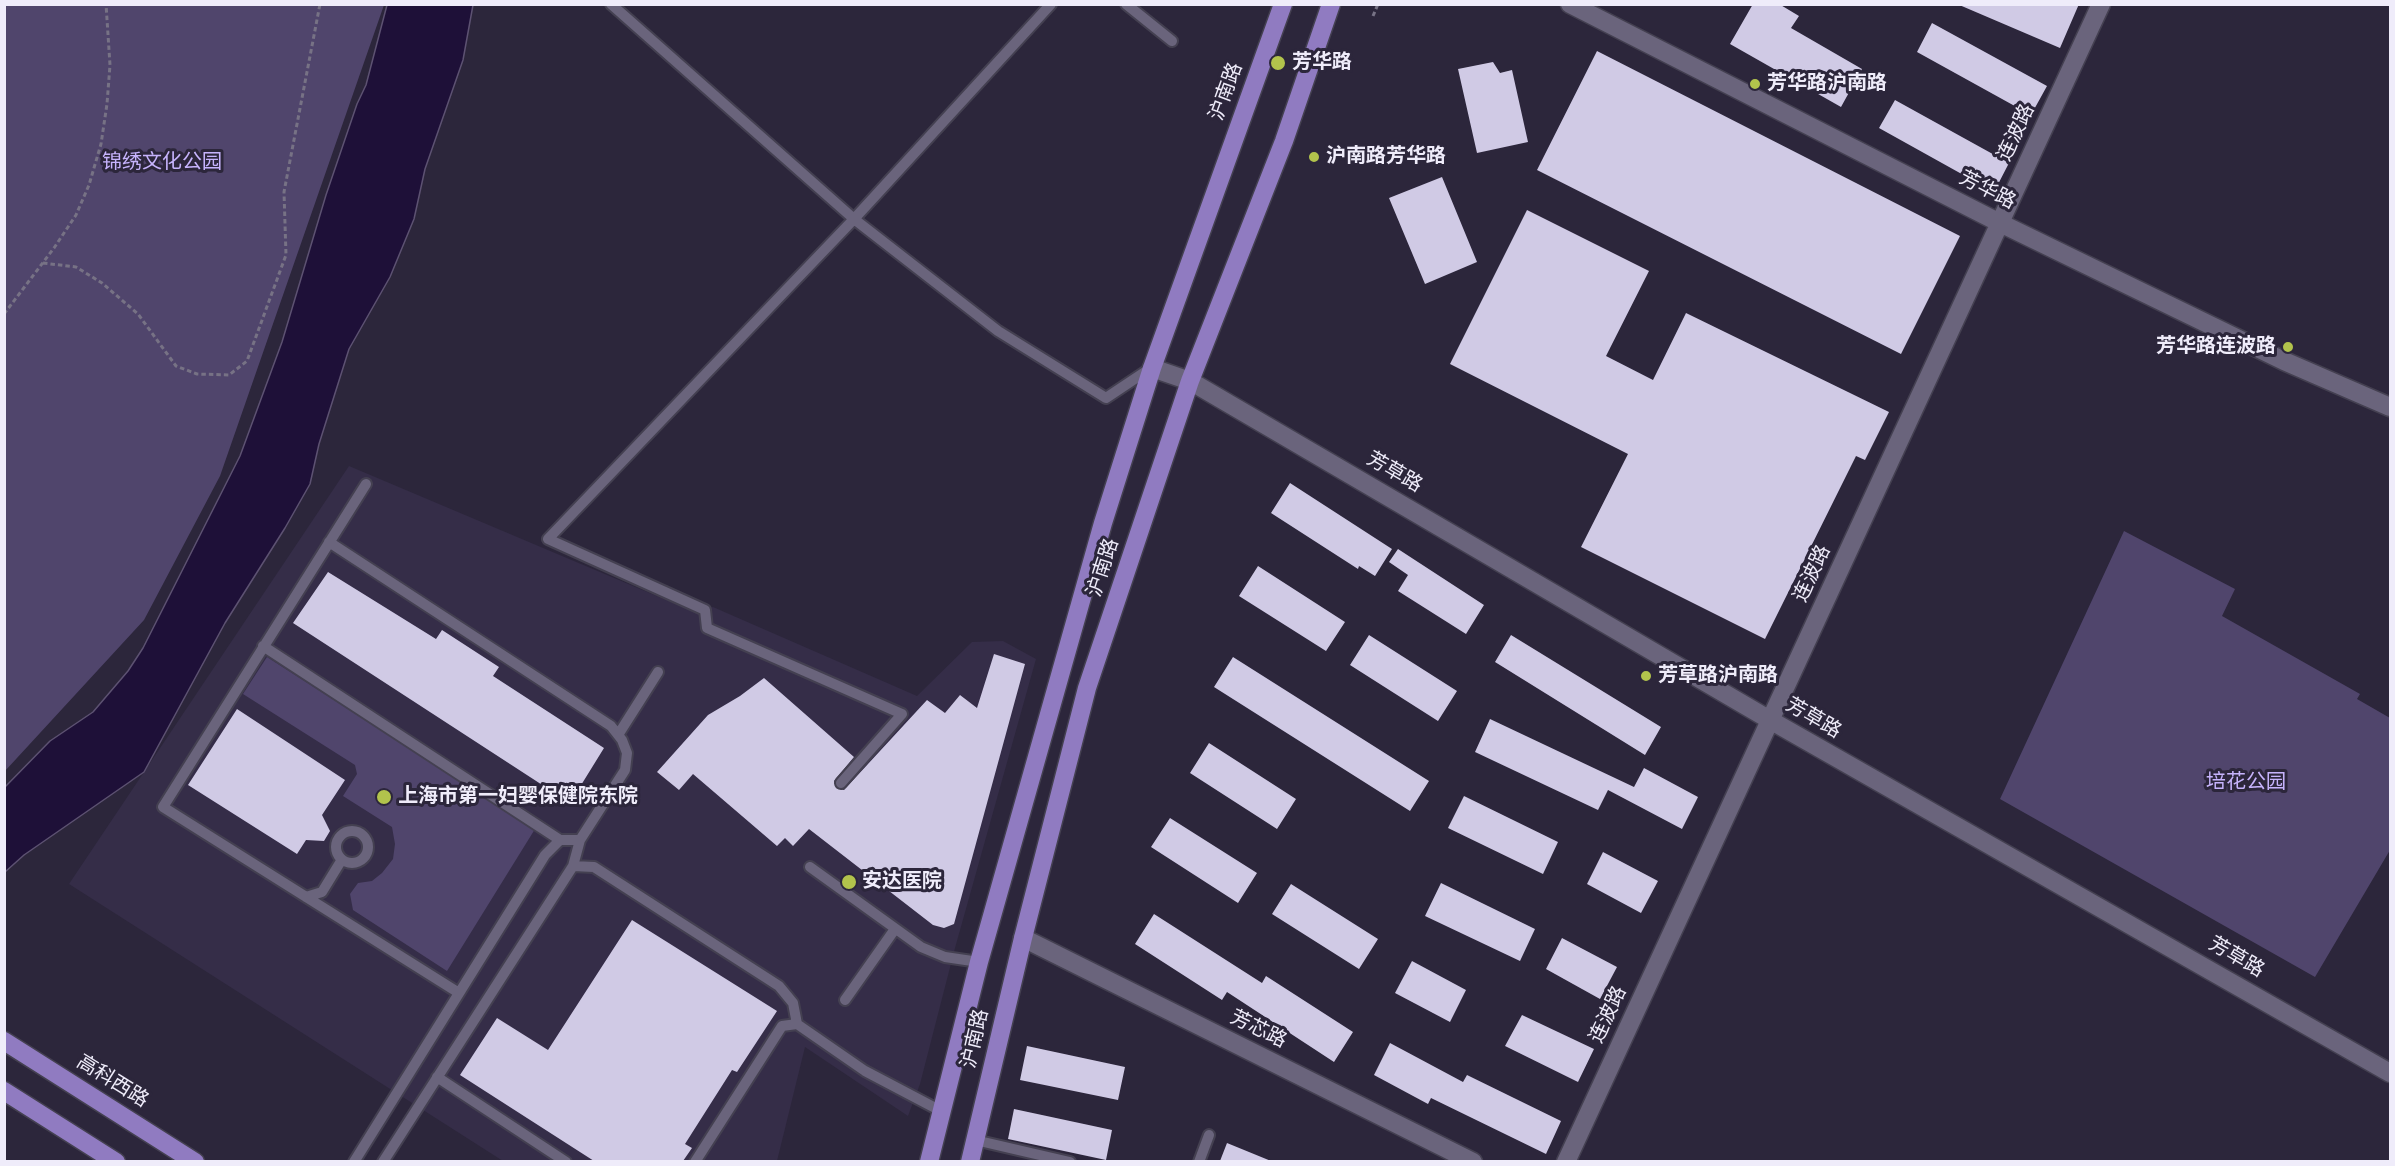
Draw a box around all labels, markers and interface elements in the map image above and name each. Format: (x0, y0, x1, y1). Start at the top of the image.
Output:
place label: 芳华路 (1292, 51, 1352, 75)
marker: 芳华路 (1269, 54, 1287, 72)
street label: 沪南路 (1205, 60, 1249, 124)
place label: 芳华路沪南路 (1767, 72, 1887, 96)
marker: 芳华路沪南路 (1748, 77, 1762, 91)
street label: 连波路 (1993, 101, 2041, 165)
place label: 沪南路芳华路 (1326, 145, 1446, 169)
marker: 沪南路芳华路 (1307, 150, 1321, 164)
park label: 锦绣文化公园 (102, 151, 222, 175)
street label: 芳华路 (1955, 167, 2019, 215)
place label: 芳华路连波路 (2156, 335, 2276, 359)
marker: 芳华路连波路 (2281, 340, 2295, 354)
street label: 芳草路 (1362, 448, 1426, 498)
street label: 沪南路 (1083, 536, 1125, 600)
street label: 连波路 (1789, 542, 1837, 606)
place label: 芳草路沪南路 (1658, 664, 1778, 688)
marker: 芳草路沪南路 (1639, 669, 1653, 683)
street label: 芳草路 (1781, 694, 1845, 744)
park label: 培花公园 (2206, 771, 2286, 795)
place label: 上海市第一妇婴保健院东院 (398, 785, 638, 809)
marker: 上海市第一妇婴保健院东院 (375, 788, 393, 806)
place label: 安达医院 (862, 870, 942, 894)
marker: 安达医院 (840, 873, 858, 891)
street label: 芳草路 (2204, 933, 2268, 983)
street label: 连波路 (1585, 983, 1633, 1047)
street label: 芳芯路 (1226, 1006, 1290, 1054)
street label: 沪南路 (958, 1007, 994, 1071)
street label: 高科西路 (72, 1051, 152, 1113)

